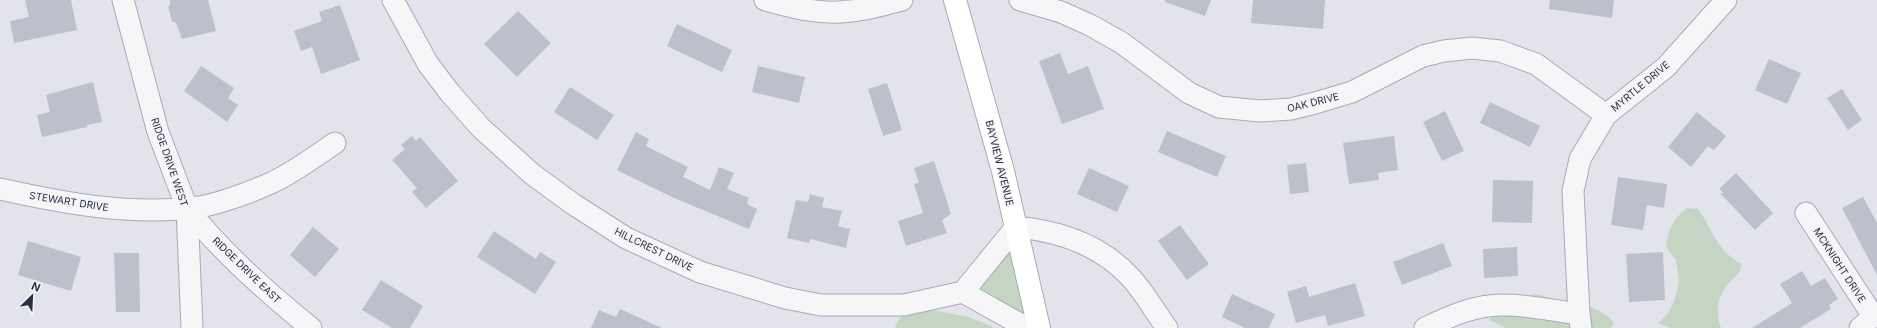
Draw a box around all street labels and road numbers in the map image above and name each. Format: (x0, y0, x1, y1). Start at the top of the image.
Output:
street label: MYRTLE DRIVE (1608, 58, 1672, 114)
street label: OAK DRIVE (1286, 90, 1340, 114)
street label: RIDGE DRIVE WEST (149, 116, 191, 208)
street label: BAYVIEW AVENUE (984, 119, 1016, 207)
street label: STEWART DRIVE (29, 189, 109, 213)
street label: HILLCREST DRIVE (613, 225, 695, 273)
street label: MCKNIGHT DRIVE (1811, 225, 1869, 305)
street label: RIDGE DRIVE EAST (210, 234, 284, 306)

